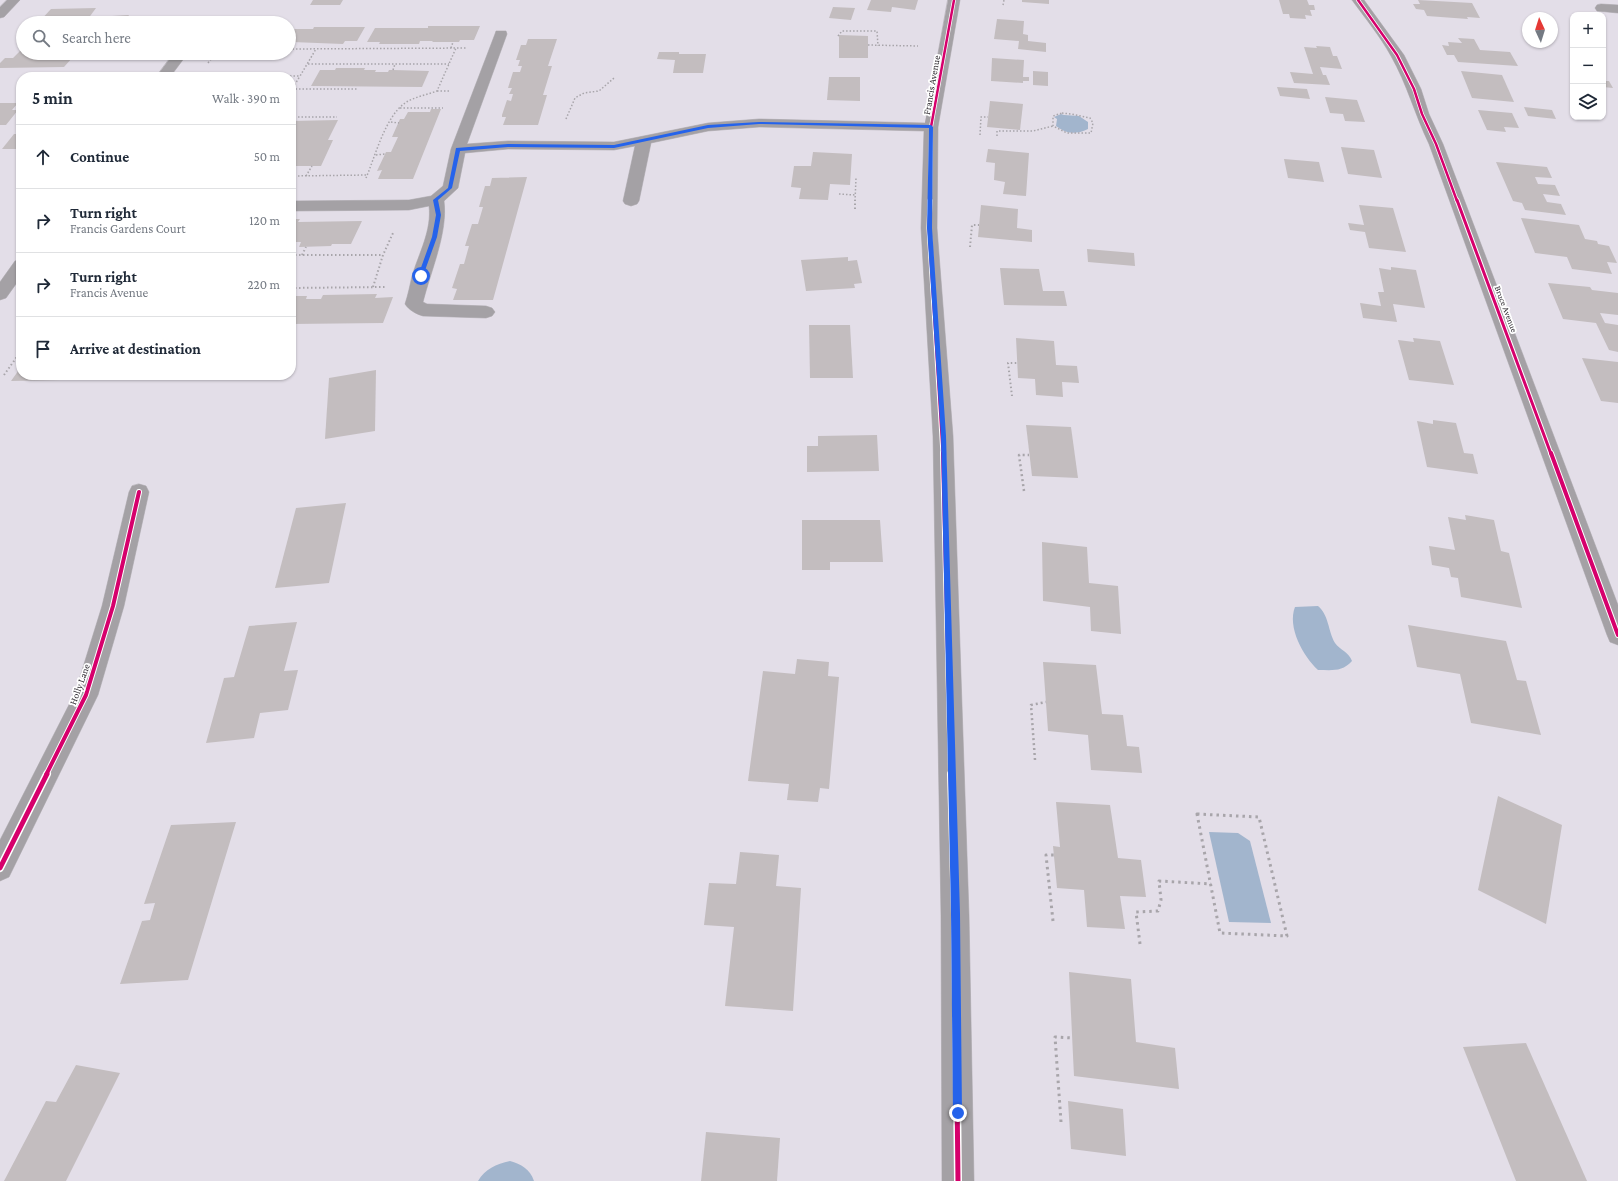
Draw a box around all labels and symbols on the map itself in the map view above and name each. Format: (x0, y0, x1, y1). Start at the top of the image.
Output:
north arrow (1522, 12, 1558, 48)
street label: Francis Avenue (921, 54, 942, 116)
route start (412, 267, 430, 285)
street label: Bruce Avenue (1493, 284, 1519, 334)
street label: Holly Lane (67, 662, 92, 706)
route end (949, 1104, 967, 1122)

